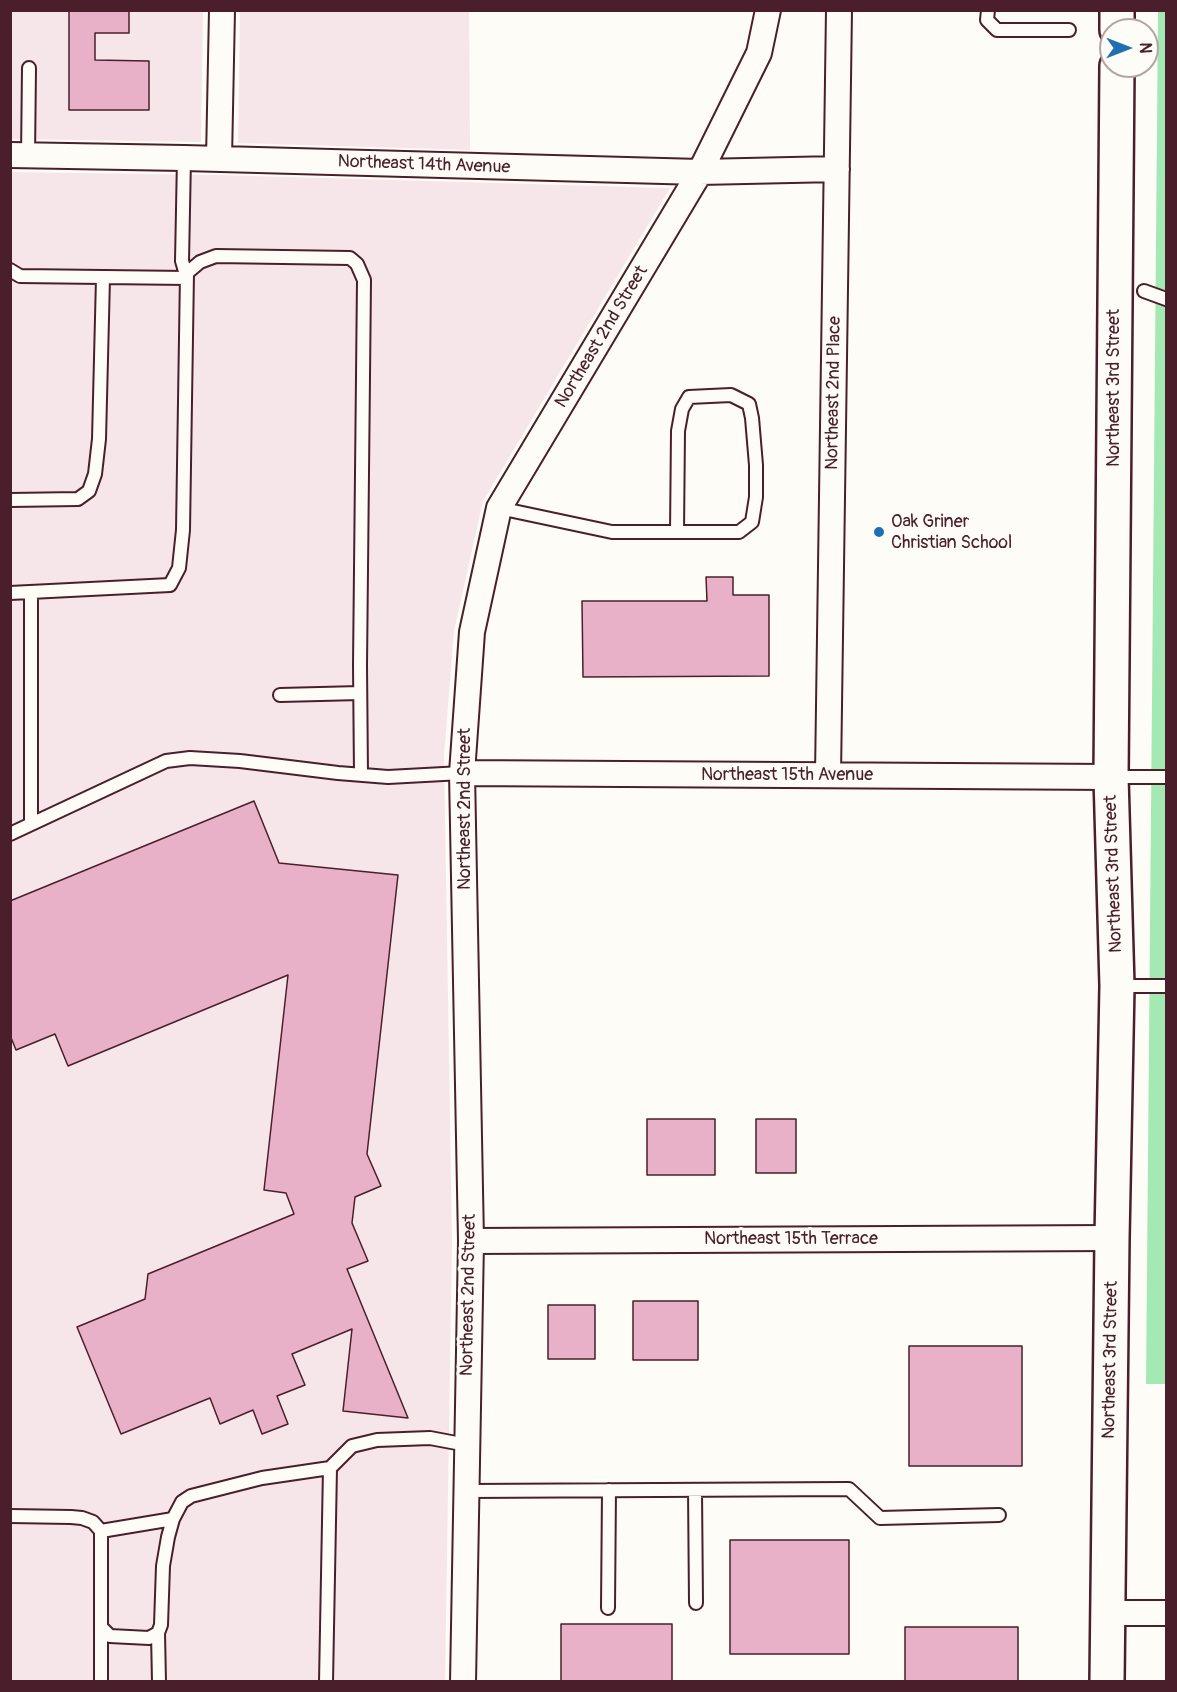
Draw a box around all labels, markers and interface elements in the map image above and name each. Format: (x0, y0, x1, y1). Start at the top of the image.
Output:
north arrow (1099, 18, 1159, 78)
text: N (1135, 43, 1155, 53)
street label: Northeast 14th Avenue (337, 151, 511, 179)
street label: Northeast 2nd Street (551, 262, 653, 412)
street label: Northeast 3rd Street (1103, 309, 1125, 467)
street label: Northeast 2nd Place (822, 316, 846, 470)
place label: Oak Griner Christian School (891, 511, 1012, 554)
marker: Oak Griner Christian School (872, 525, 886, 539)
street label: Northeast 2nd Street (454, 728, 476, 890)
street label: Northeast 15th Avenue (701, 764, 873, 786)
street label: Northeast 3rd Street (1100, 795, 1128, 953)
street label: Northeast 2nd Street (457, 1214, 481, 1376)
street label: Northeast 15th Terrace (704, 1228, 878, 1250)
street label: Northeast 3rd Street (1099, 1281, 1123, 1439)

